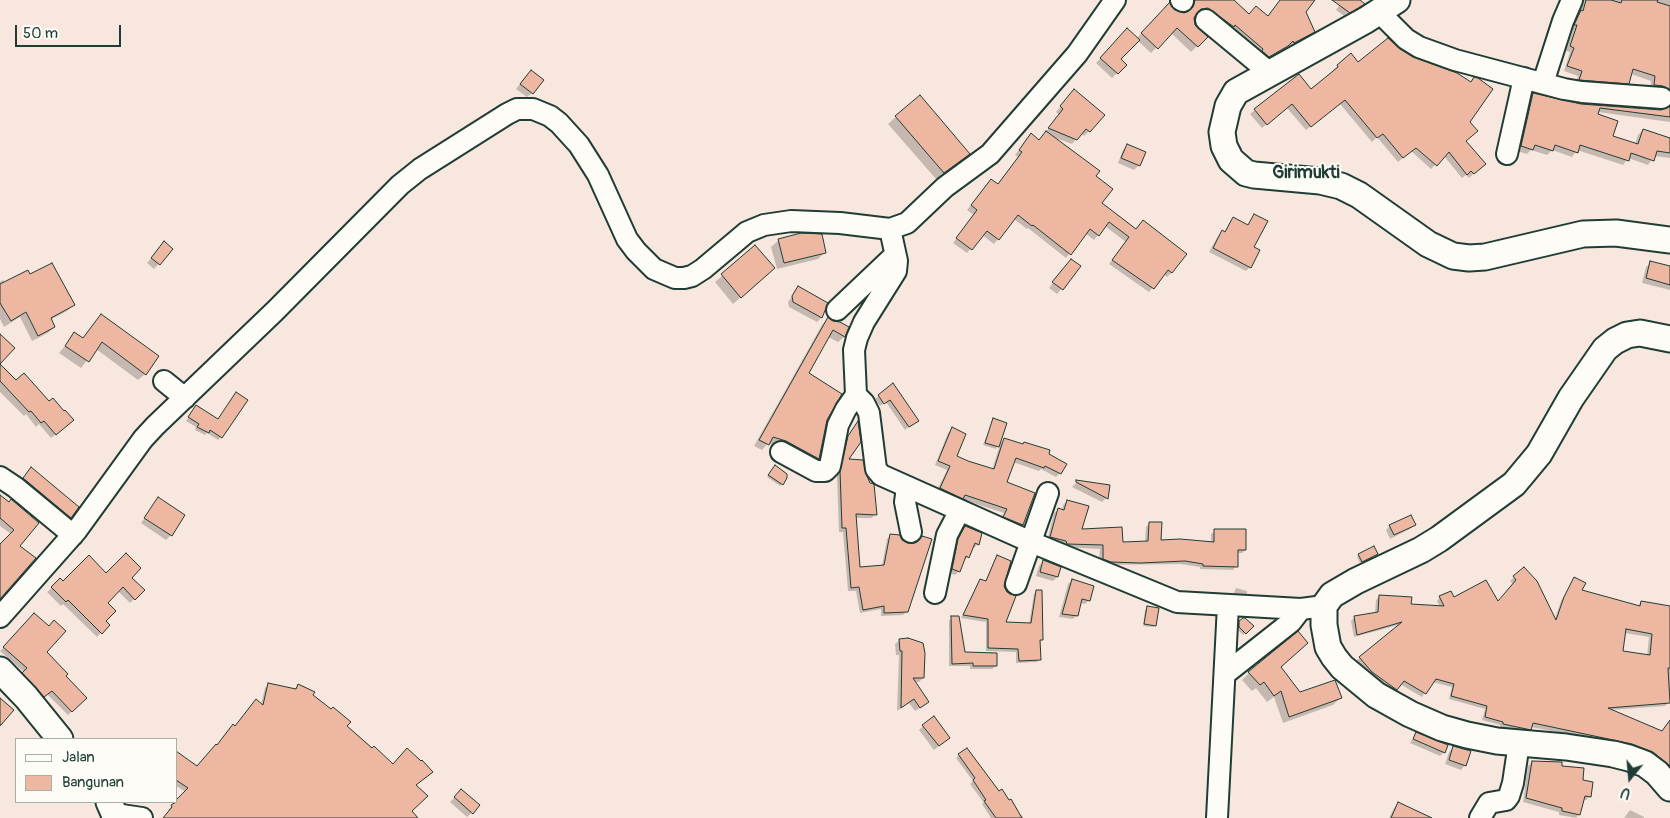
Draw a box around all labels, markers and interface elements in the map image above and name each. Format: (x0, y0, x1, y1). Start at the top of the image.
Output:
scale bar (18, 15, 124, 47)
text: 50 m (23, 24, 58, 43)
district label: Girimukti (1272, 162, 1340, 184)
legend (15, 738, 178, 803)
text: Jalan (62, 748, 95, 767)
north arrow (1605, 753, 1655, 803)
text: Bangunan (62, 773, 124, 792)
text: U (1619, 783, 1632, 802)

